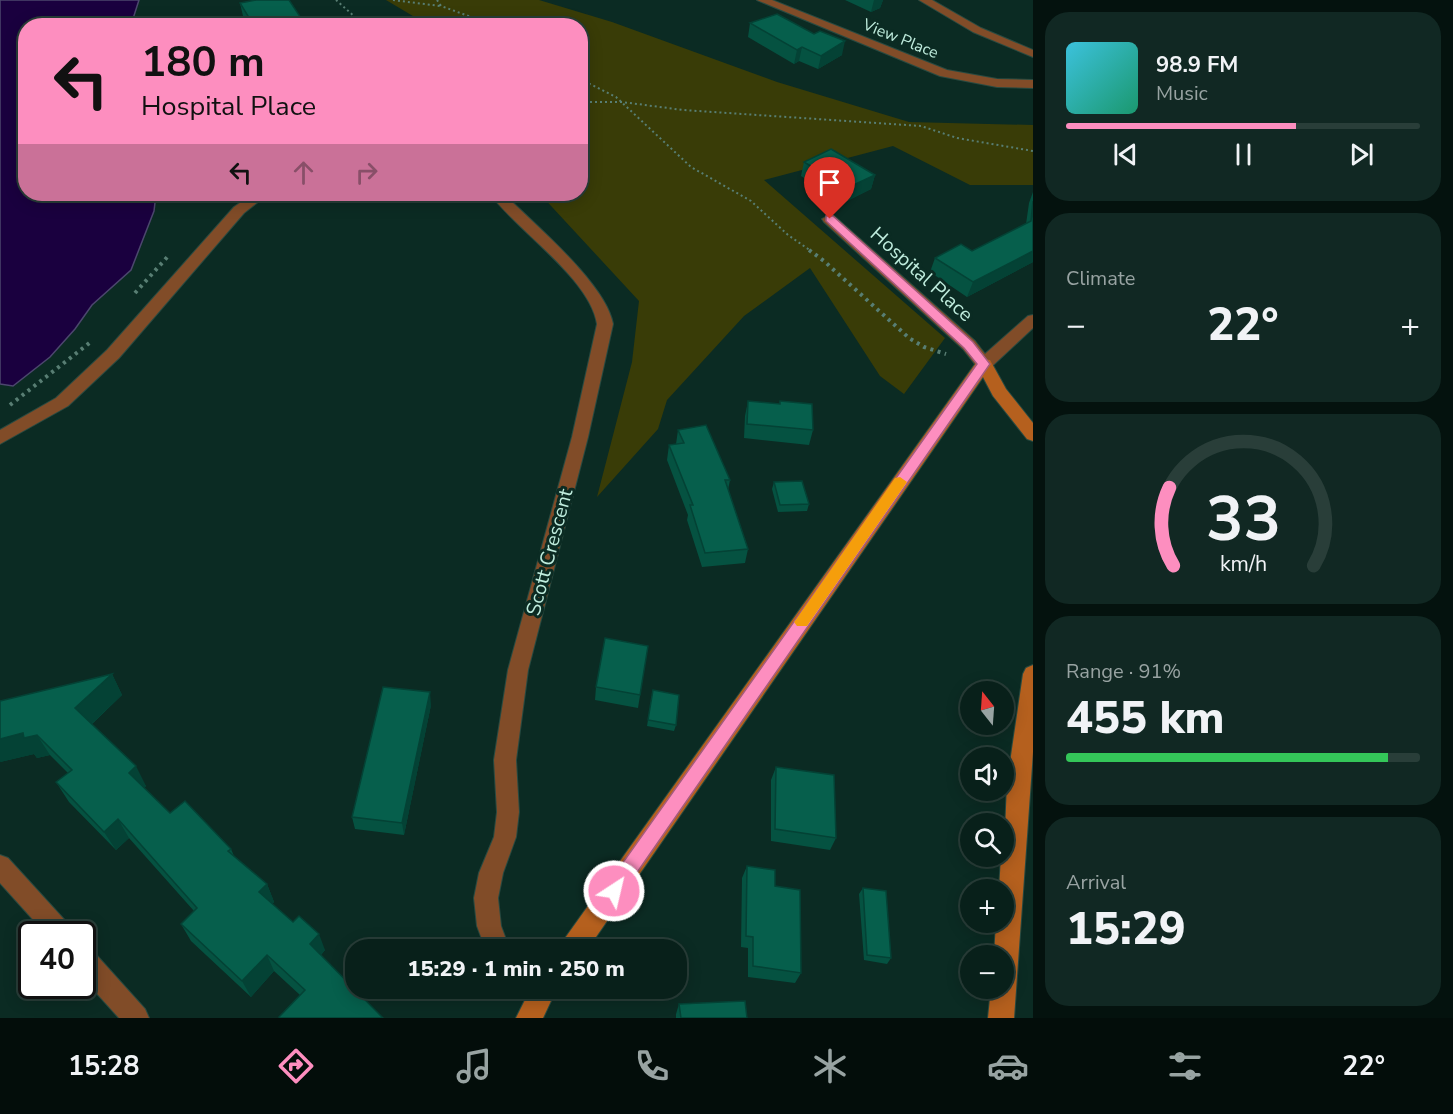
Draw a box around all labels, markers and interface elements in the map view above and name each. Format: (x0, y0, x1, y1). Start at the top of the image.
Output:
street label: View Place (859, 13, 942, 64)
text: 180 m (141, 34, 265, 91)
icon: left (42, 42, 120, 120)
text: 98.9 FM (1156, 50, 1238, 80)
text: Music (1156, 80, 1208, 107)
text: Hospital Place (141, 88, 316, 125)
icon: previous (1109, 138, 1142, 171)
icon: pause (1227, 138, 1260, 171)
icon: next (1345, 138, 1378, 171)
icon: left (224, 156, 257, 189)
icon: ahead (287, 156, 320, 189)
icon: right (350, 156, 383, 189)
pin (804, 157, 855, 219)
icon: arrive (813, 166, 846, 199)
street label: Hospital Place (864, 221, 979, 328)
text: Climate (1066, 265, 1135, 292)
text: 22° (1207, 295, 1279, 356)
text: − (1066, 303, 1086, 348)
text: + (1400, 303, 1420, 348)
text: 33 (1206, 477, 1280, 562)
street label: Scott Crescent (520, 485, 580, 618)
text: km/h (1219, 549, 1267, 579)
text: Range · 91% (1066, 658, 1181, 685)
north arrow (960, 681, 1014, 735)
map controls (960, 681, 1014, 999)
text: 455 km (1066, 688, 1225, 749)
button: sound (960, 747, 1014, 801)
button: search (960, 813, 1014, 867)
position arrow (582, 859, 646, 923)
text: Arrival (1066, 869, 1126, 896)
button: + (960, 879, 1014, 933)
text: 15:29 (1066, 899, 1186, 960)
speed limit sign: 40 (18, 921, 96, 999)
button: − (960, 945, 1014, 999)
text: 15:29 · 1 min · 250 m (407, 954, 625, 984)
icon: directions (275, 1045, 317, 1087)
icon: music (453, 1045, 495, 1087)
icon: phone (631, 1045, 673, 1087)
icon: climate (809, 1045, 851, 1087)
icon: car (987, 1045, 1029, 1087)
icon: filters (1164, 1045, 1206, 1087)
text: 15:28 (68, 1048, 139, 1085)
text: 22° (1342, 1048, 1385, 1085)

